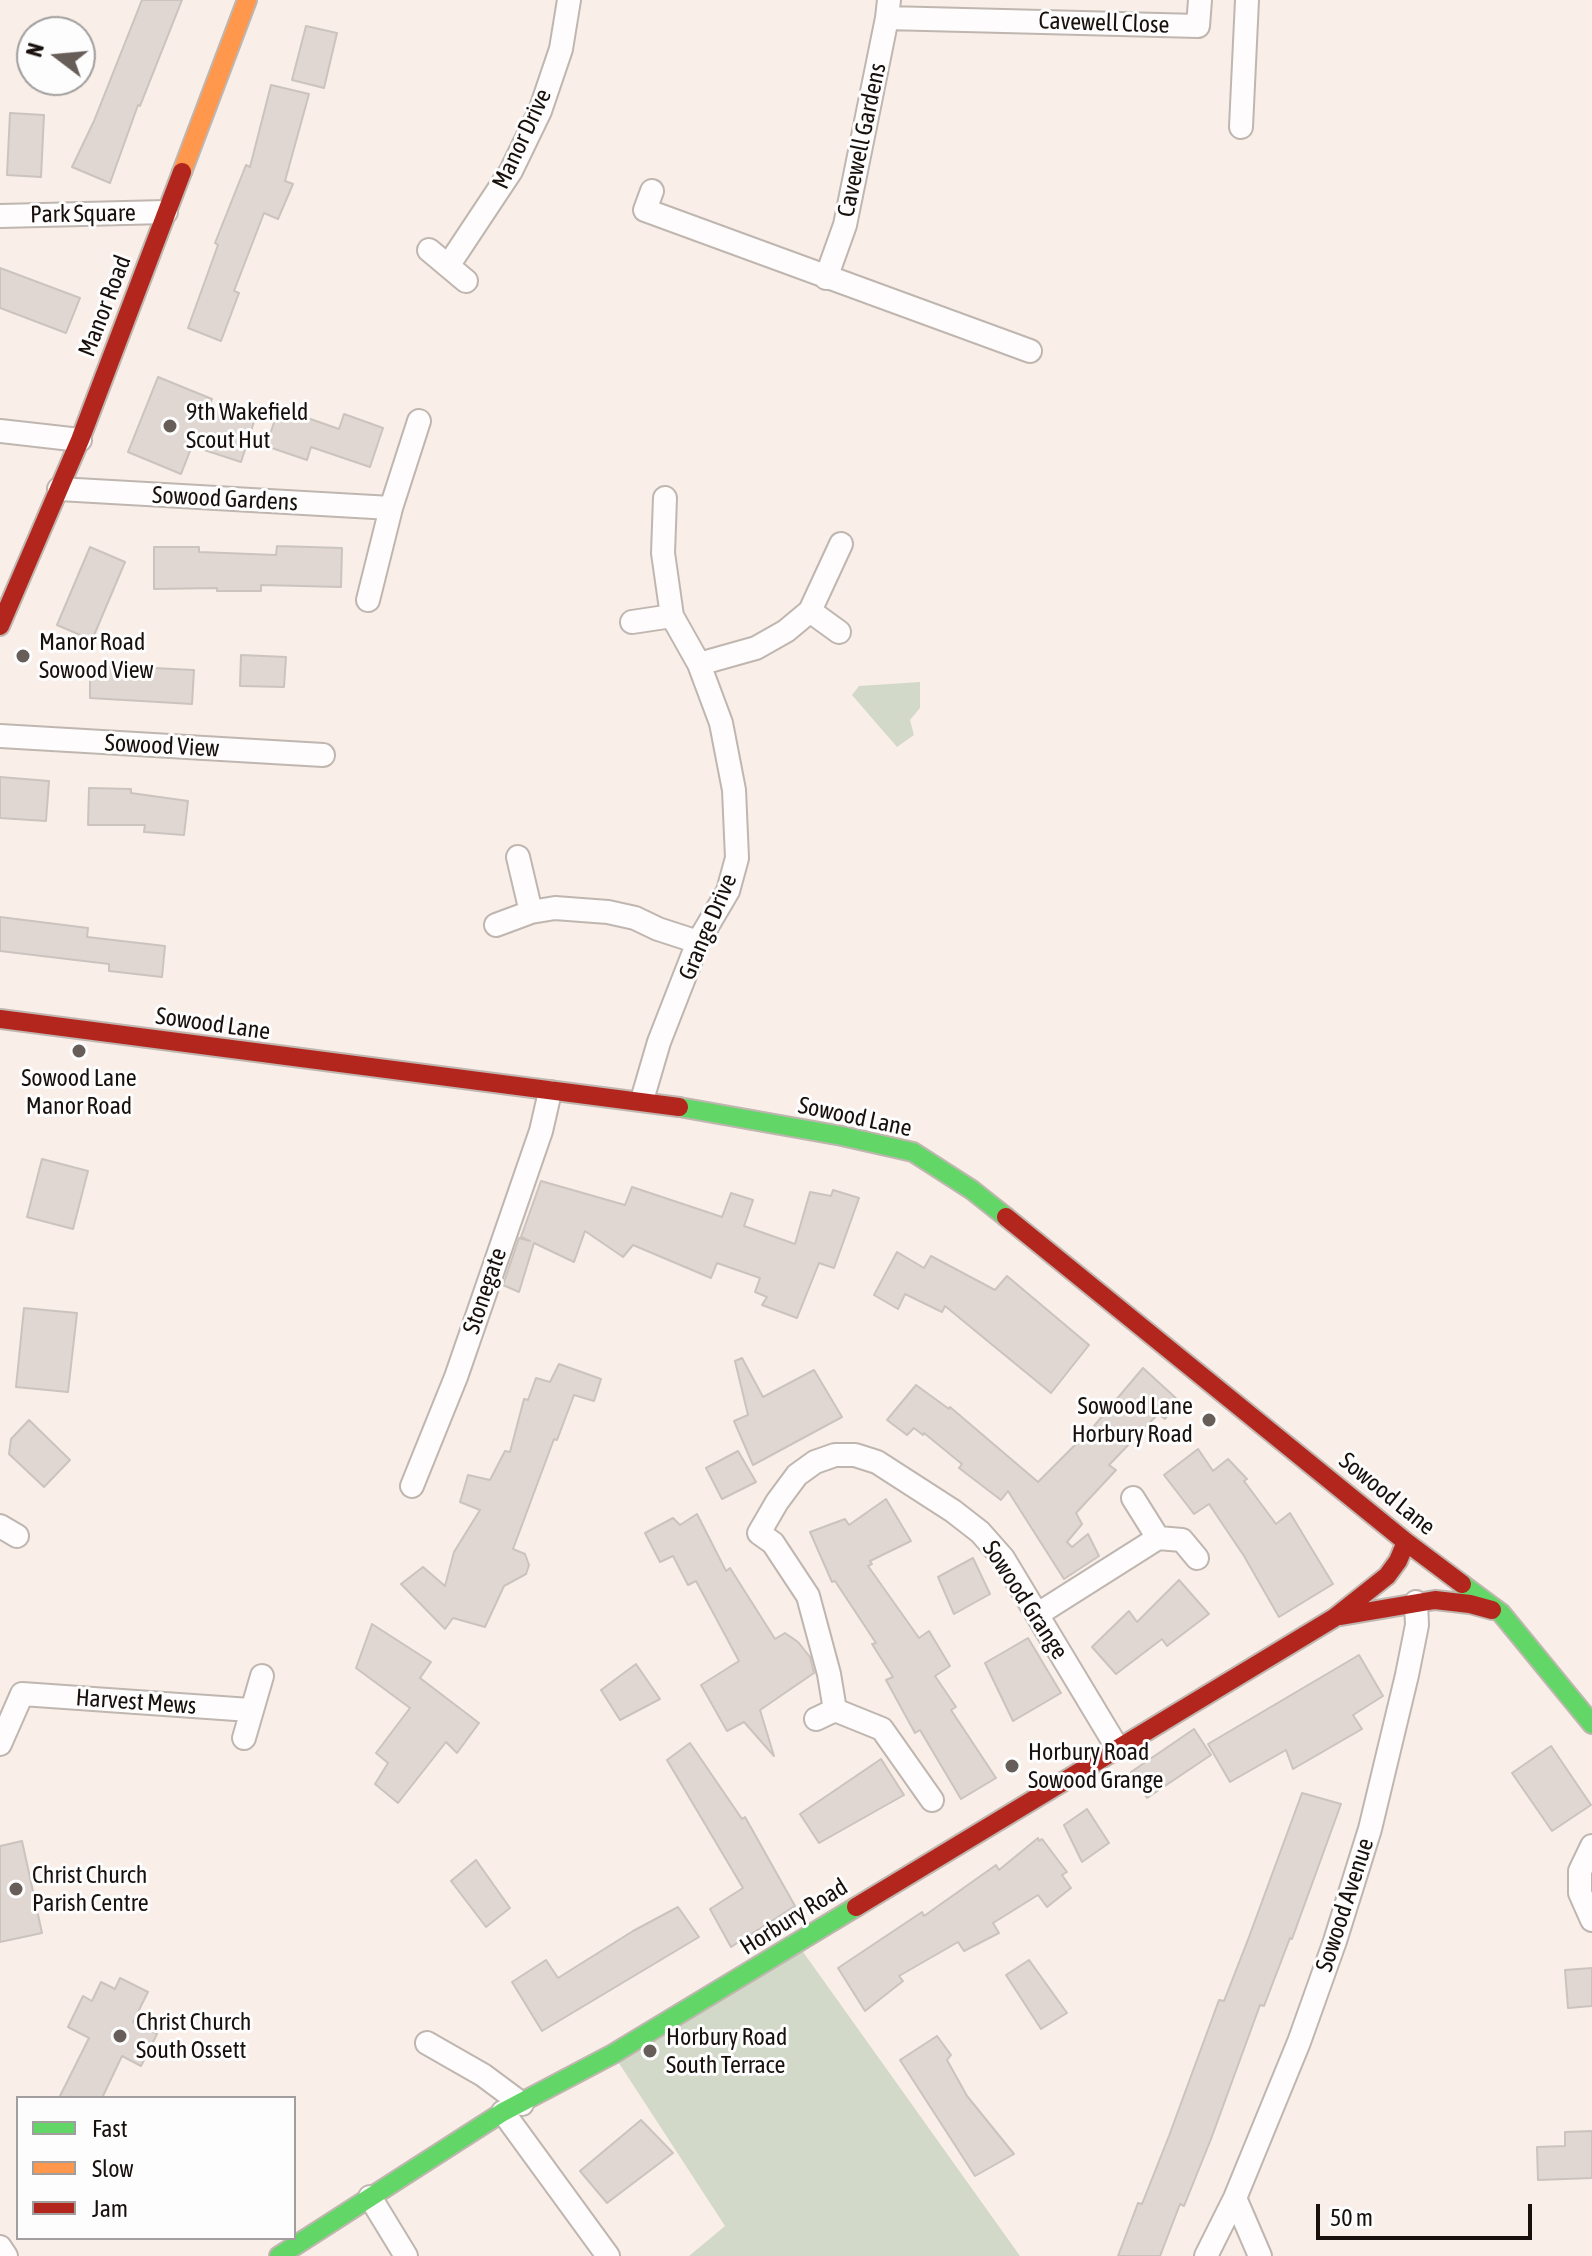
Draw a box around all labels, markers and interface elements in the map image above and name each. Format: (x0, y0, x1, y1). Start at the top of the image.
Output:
street label: Cavewell Close (1038, 6, 1170, 40)
north arrow (16, 16, 96, 96)
text: N (21, 40, 49, 60)
street label: Cavewell Gardens (832, 60, 892, 220)
street label: Manor Drive (486, 84, 558, 194)
street label: Park Square (30, 199, 136, 229)
street label: Manor Road (73, 251, 137, 361)
place label: 9th Wakefield Scout Hut (186, 398, 308, 454)
marker: 9th Wakefield Scout Hut (161, 417, 179, 435)
street label: Sowood Gardens (151, 481, 299, 517)
place label: Manor Road Sowood View (39, 628, 154, 684)
marker: Manor Road Sowood View (14, 647, 32, 665)
street label: Sowood View (104, 729, 220, 763)
street label: Grange Drive (673, 869, 743, 985)
street label: Sowood Lane (154, 1002, 272, 1046)
marker: Sowood Lane Manor Road (70, 1042, 88, 1060)
place label: Sowood Lane Manor Road (21, 1064, 137, 1120)
street label: Sowood Lane (796, 1091, 914, 1143)
street label: Stonegate (457, 1244, 513, 1338)
place label: Sowood Lane Horbury Road (1072, 1392, 1193, 1448)
marker: Sowood Lane Horbury Road (1200, 1411, 1218, 1429)
street label: Sowood Lane (1333, 1446, 1441, 1542)
street label: Sowood Grange (976, 1535, 1074, 1665)
street label: Harvest Mews (75, 1683, 197, 1721)
place label: Horbury Road Sowood Grange (1028, 1738, 1163, 1794)
marker: Horbury Road Sowood Grange (1003, 1757, 1021, 1775)
street label: Sowood Avenue (1310, 1835, 1380, 1975)
place label: Christ Church Parish Centre (32, 1861, 149, 1917)
street label: Horbury Road (735, 1873, 853, 1961)
marker: Christ Church Parish Centre (7, 1880, 25, 1898)
place label: Christ Church South Ossett (136, 2008, 251, 2064)
place label: Horbury Road South Terrace (666, 2023, 787, 2079)
marker: Christ Church South Ossett (111, 2027, 129, 2045)
marker: Horbury Road South Terrace (641, 2042, 659, 2060)
legend (16, 2096, 296, 2240)
text: Fast (92, 2115, 128, 2142)
text: Slow (92, 2155, 134, 2182)
scale bar (1320, 2188, 1536, 2238)
text: Jam (92, 2195, 128, 2222)
text: 50 m (1330, 2204, 1373, 2231)

